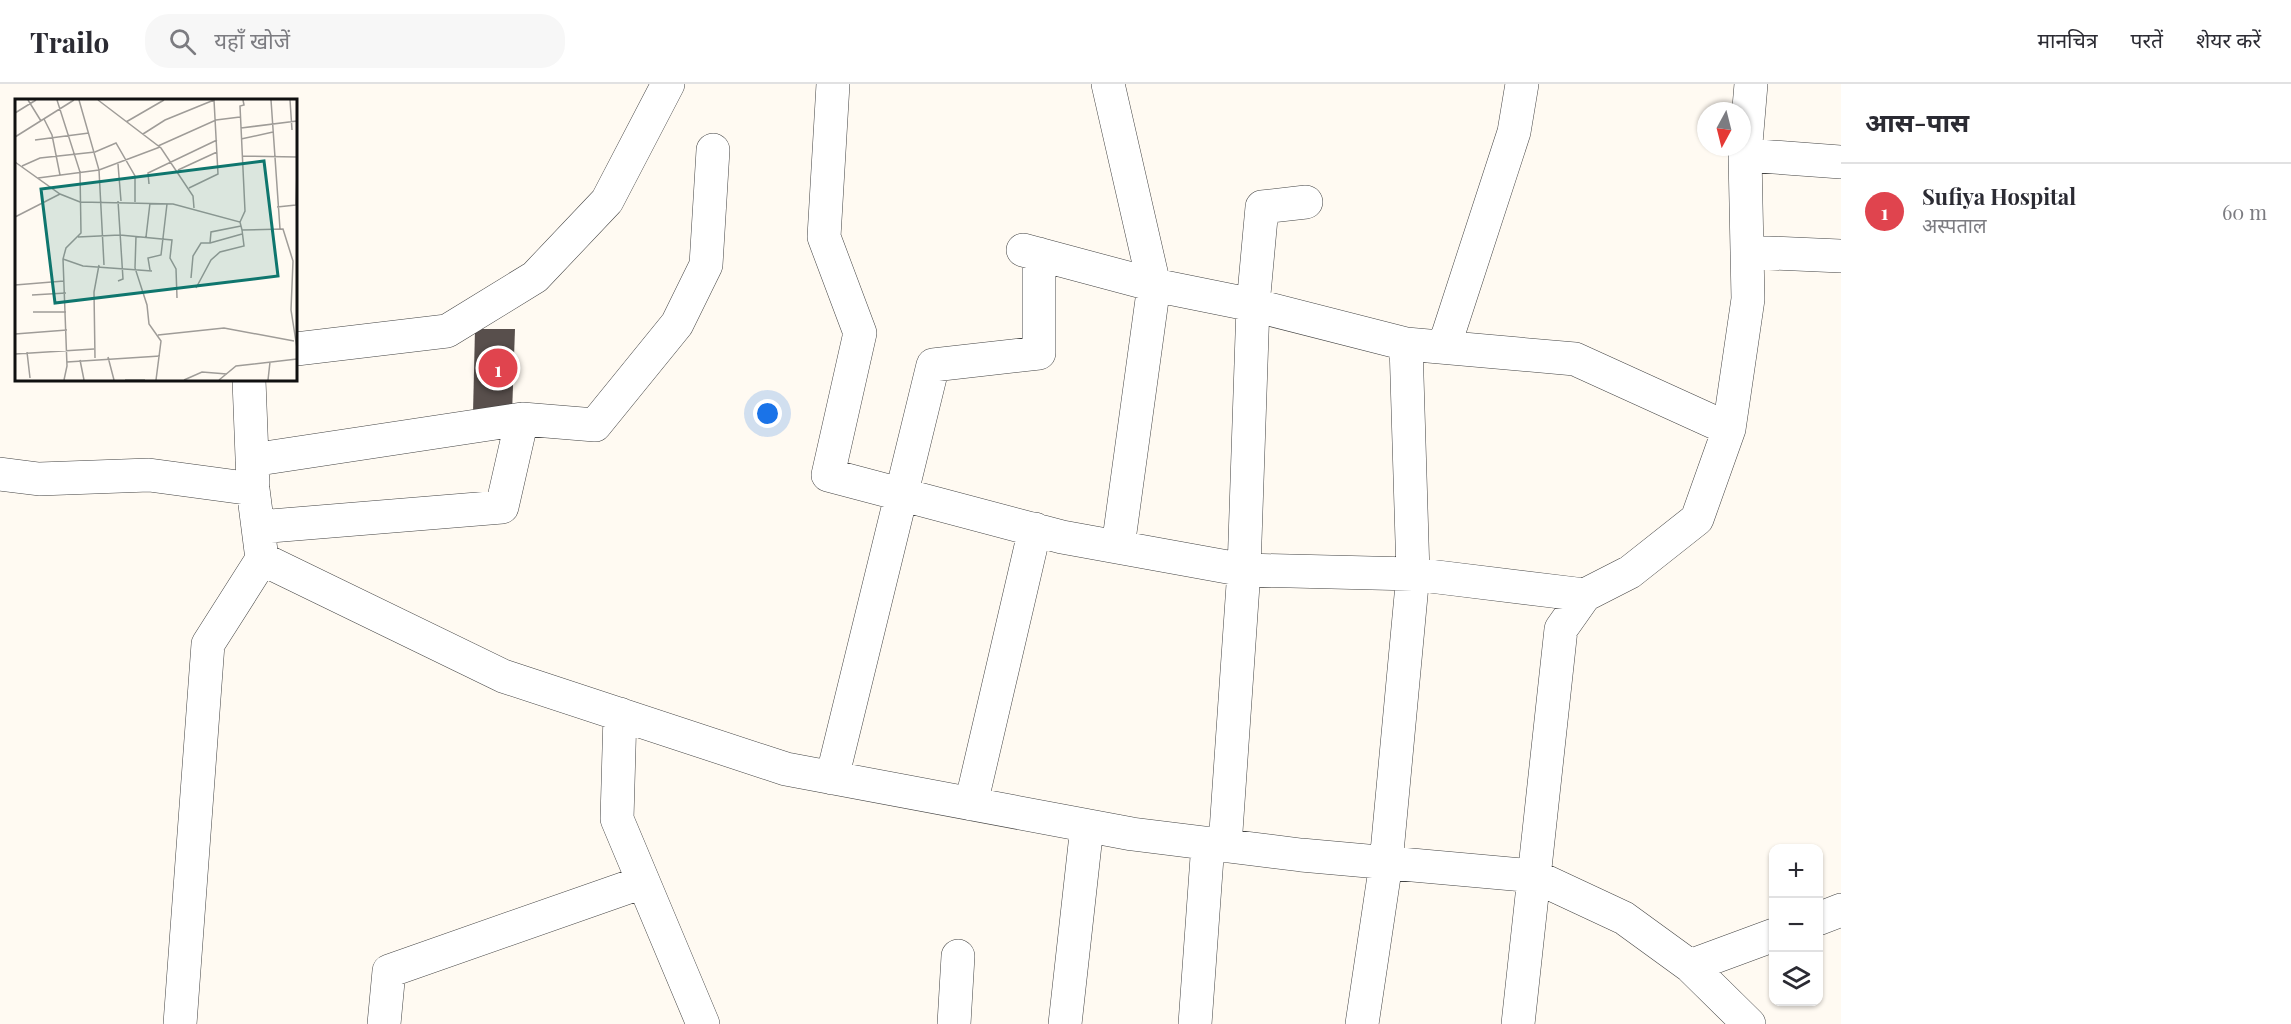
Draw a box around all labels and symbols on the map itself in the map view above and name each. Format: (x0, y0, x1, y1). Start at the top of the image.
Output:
inset map (15, 99, 297, 381)
north arrow (1697, 102, 1751, 156)
pin: 1 (478, 346, 518, 390)
your location (753, 399, 782, 428)

